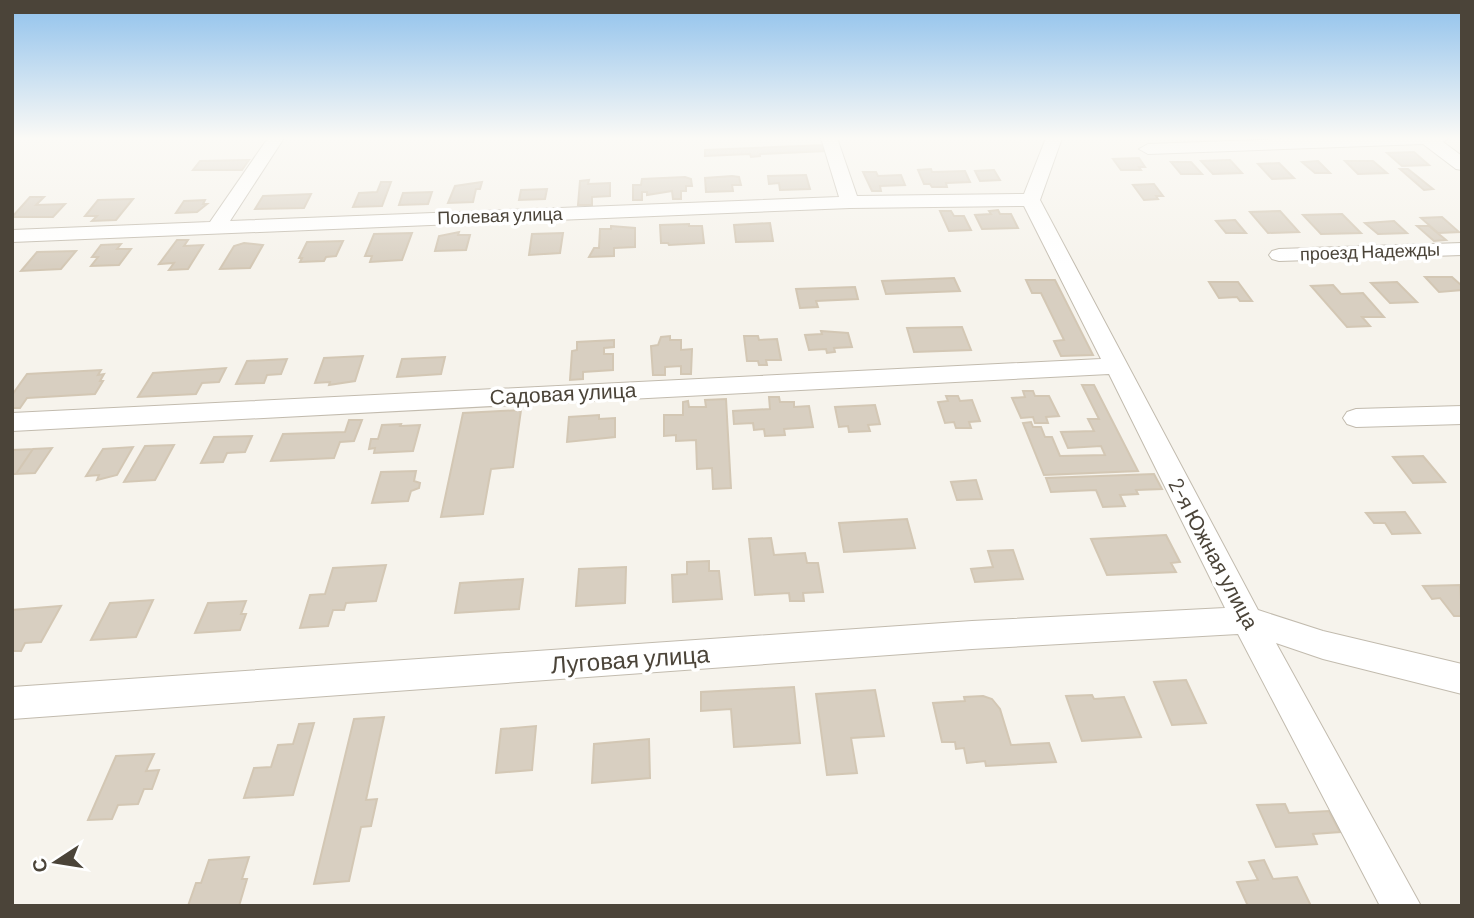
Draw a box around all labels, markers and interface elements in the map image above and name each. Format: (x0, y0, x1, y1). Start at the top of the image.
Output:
street label: Полевая улица (437, 202, 564, 228)
street label: проезд Надежды (1300, 238, 1440, 264)
street label: Садовая улица (489, 376, 637, 409)
street label: 2-я Южная улица (1164, 474, 1265, 633)
street label: Луговая улица (549, 638, 711, 679)
north arrow (21, 827, 91, 897)
text: С (26, 856, 52, 875)

